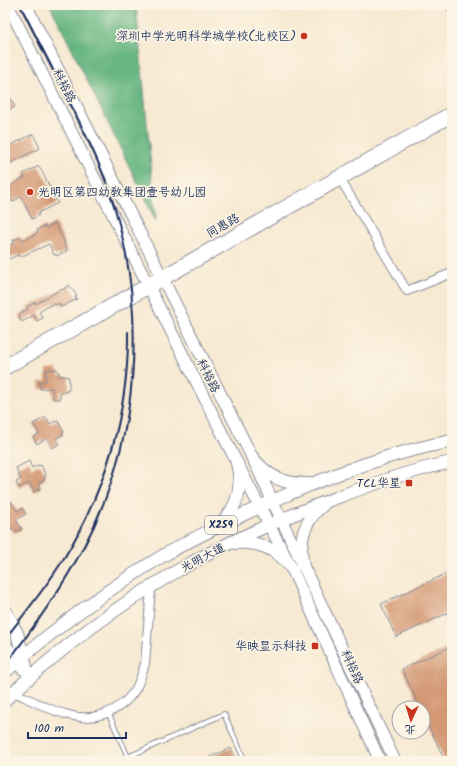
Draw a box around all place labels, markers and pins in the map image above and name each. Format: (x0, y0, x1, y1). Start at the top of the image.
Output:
place label: 深圳中学光明科学城学校(北校区) (116, 27, 296, 46)
marker: 深圳中学光明科学城学校(北校区) (299, 31, 309, 41)
place label: 光明区第四幼教集团壹号幼儿园 (38, 183, 206, 202)
marker: 光明区第四幼教集团壹号幼儿园 (25, 187, 35, 197)
place label: TCL华星 (357, 474, 401, 493)
marker: TCL华星 (404, 478, 414, 488)
place label: 华映显示科技 (235, 637, 307, 656)
marker: 华映显示科技 (310, 641, 320, 651)

